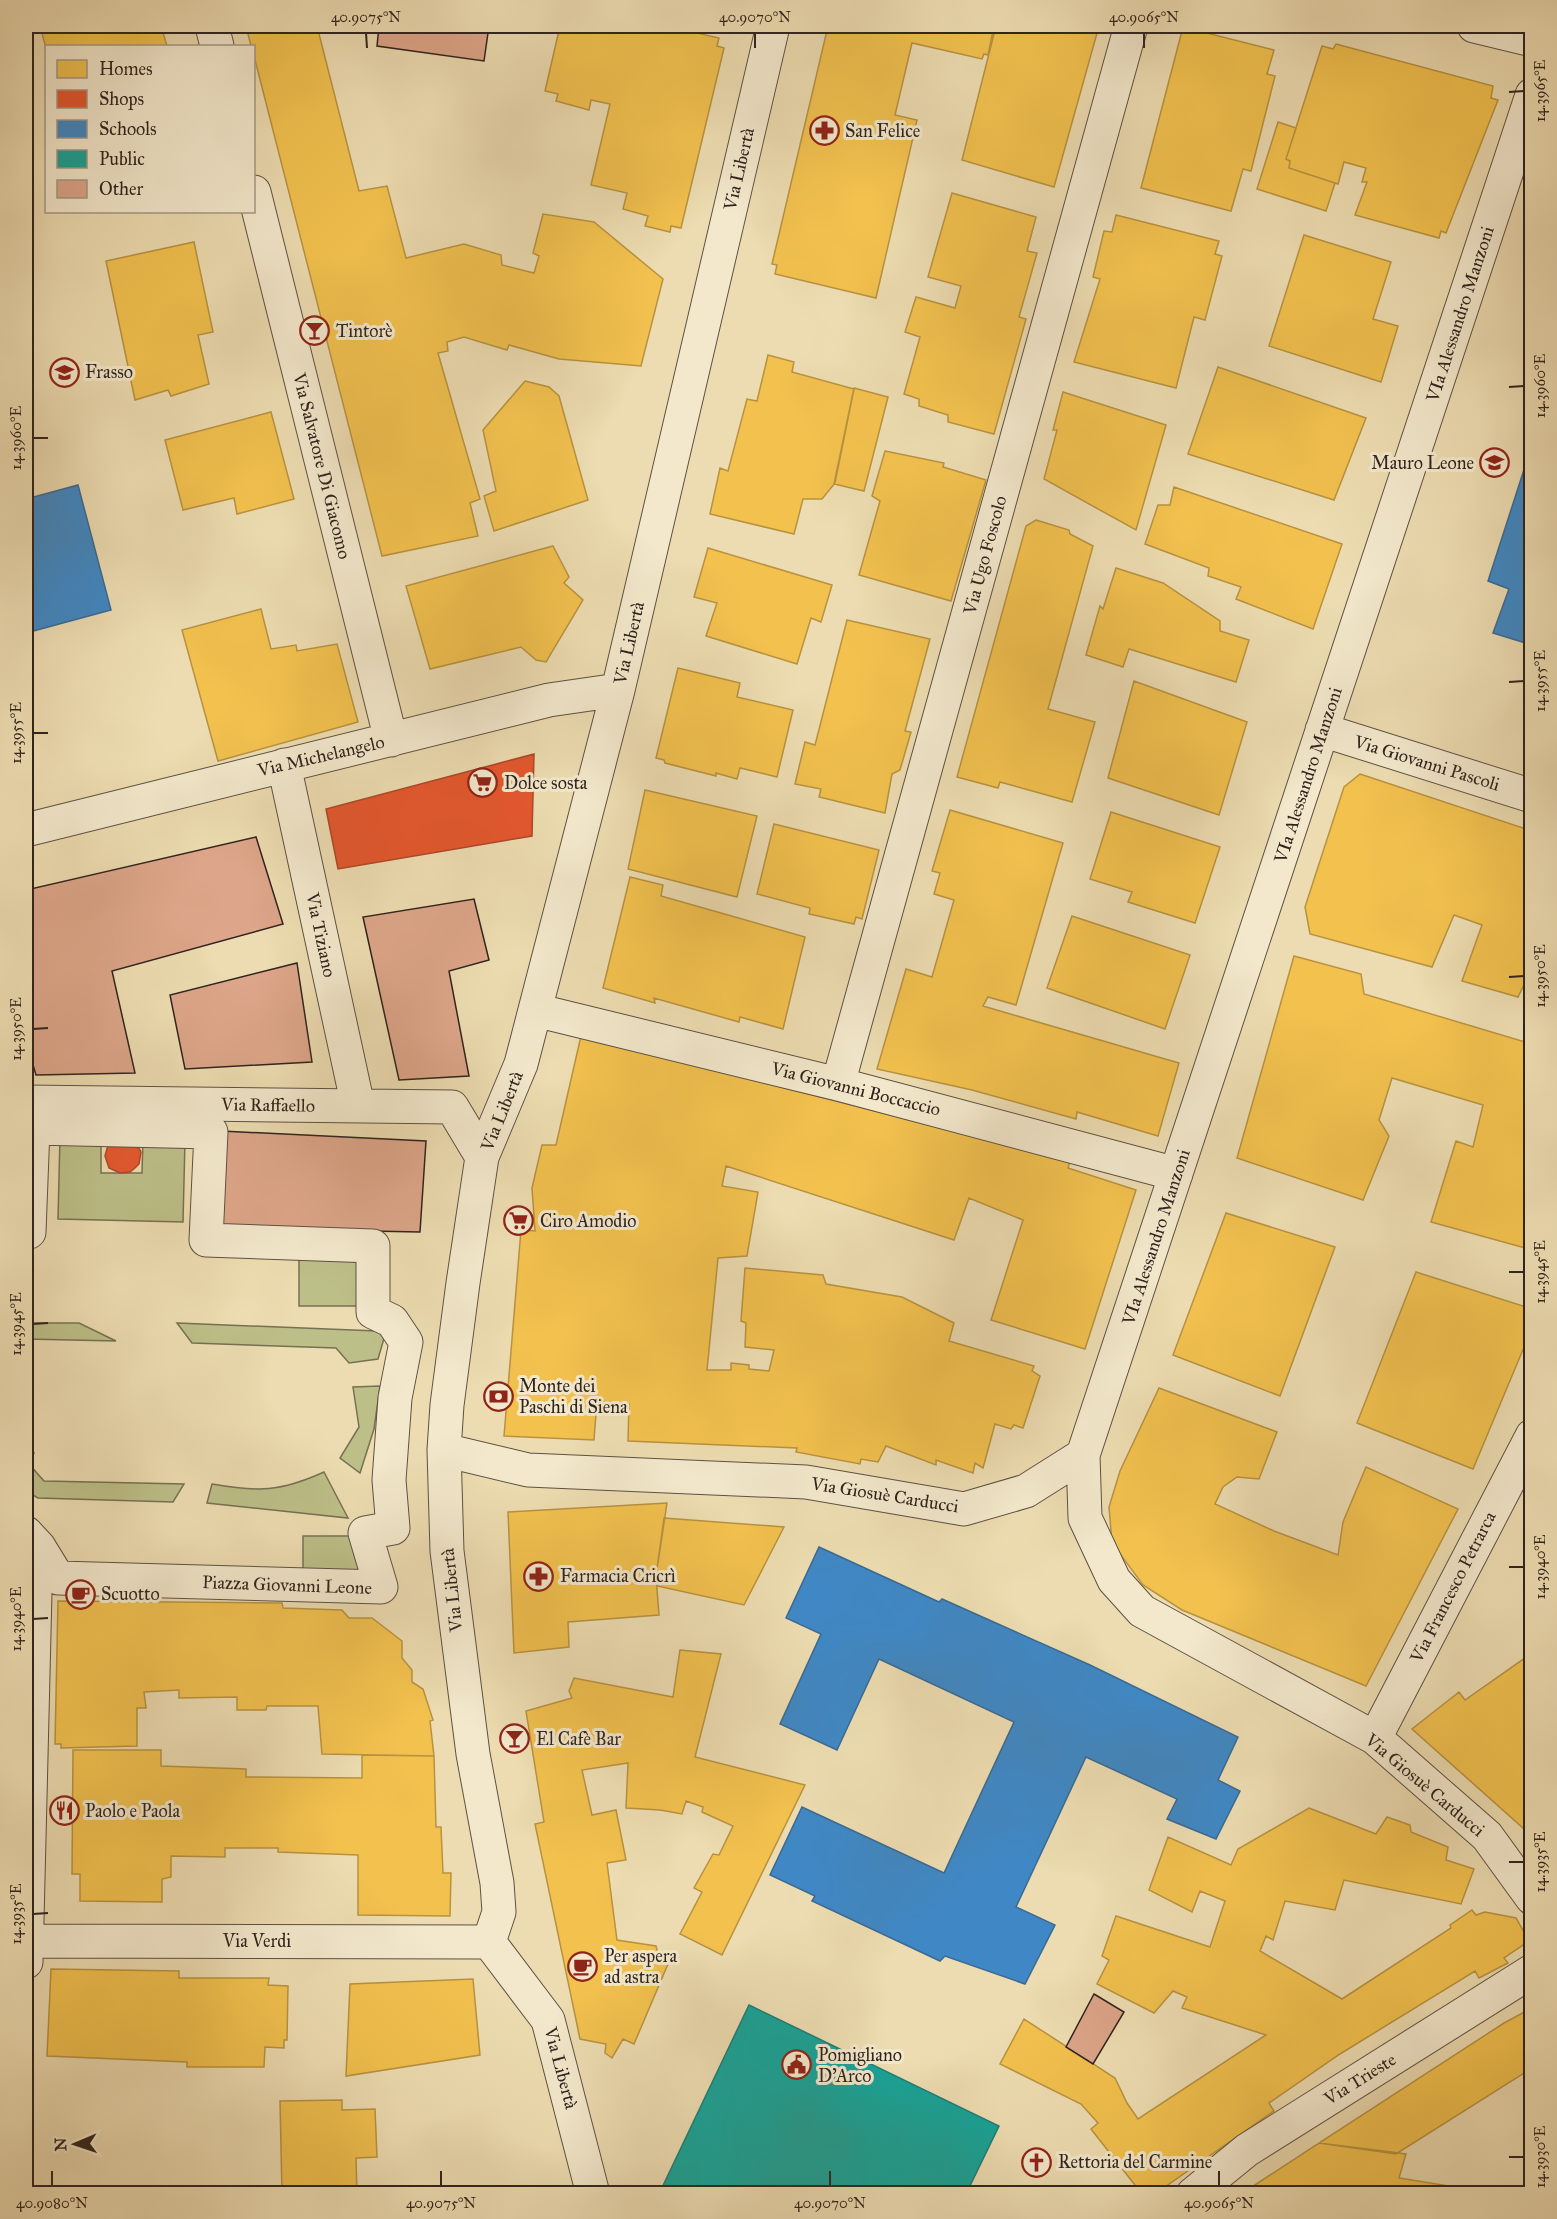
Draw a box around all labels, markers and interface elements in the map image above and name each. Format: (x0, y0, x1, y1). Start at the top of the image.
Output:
text: 40.9075°N (331, 8, 401, 26)
text: 40.9070°N (719, 8, 791, 26)
text: 40.9065°N (1109, 8, 1179, 26)
legend (45, 45, 255, 213)
text: Homes (99, 58, 153, 80)
text: 14.3965°E (1531, 59, 1549, 122)
text: Shops (99, 88, 144, 110)
pharmacy icon: San Felice (808, 115, 840, 147)
text: Schools (99, 118, 157, 140)
place label: San Felice (845, 120, 920, 142)
street label: Via Libertà (719, 125, 759, 213)
text: Public (99, 148, 145, 170)
text: Other (99, 178, 144, 200)
street label: VIa Alessandro Manzoni (1421, 223, 1499, 406)
bar icon: Tintorè (299, 315, 331, 347)
place label: Tintorè (336, 320, 393, 342)
text: 14.3960°E (1531, 354, 1549, 418)
school or university icon: Frasso (48, 356, 80, 388)
place label: Frasso (85, 361, 133, 383)
street label: Via Salvatore Di Giacomo (288, 370, 356, 561)
text: 14.3960°E (7, 406, 25, 470)
school or university icon: Mauro Leone (1479, 447, 1511, 479)
place label: Mauro Leone (1371, 452, 1474, 474)
street label: Via Ugo Foscolo (958, 493, 1012, 618)
street label: Via Libertà (609, 599, 649, 687)
text: 14.3955°E (1531, 650, 1549, 712)
street label: VIa Alessandro Manzoni (1269, 684, 1347, 867)
text: 14.3955°E (7, 702, 25, 764)
street label: Via Giovanni Pascoli (1351, 730, 1503, 796)
street label: Via Michelangelo (254, 731, 387, 782)
supermarket icon: Dolce sosta (467, 767, 499, 799)
place label: Dolce sosta (504, 772, 588, 794)
street label: Via Tiziano (301, 890, 341, 979)
text: 14.3950°E (1531, 944, 1549, 1008)
text: 14.3950°E (7, 997, 25, 1061)
street label: Via Giovanni Boccaccio (768, 1057, 943, 1121)
street label: Via Libertà (476, 1068, 528, 1155)
street label: Via Raffaello (220, 1093, 315, 1117)
street label: VIa Alessandro Manzoni (1117, 1146, 1195, 1329)
supermarket icon: Ciro Amodio (503, 1205, 535, 1237)
place label: Ciro Amodio (540, 1210, 636, 1232)
text: 14.3945°E (1531, 1240, 1549, 1304)
text: 14.3945°E (7, 1292, 25, 1356)
place label: Monte dei Paschi di Siena (519, 1375, 628, 1418)
bank icon: Monte dei Paschi di Siena (482, 1380, 514, 1412)
street label: Via Giosuè Carducci (809, 1472, 960, 1518)
street label: Via Francesco Petrarca (1405, 1507, 1501, 1667)
text: 14.3940°E (1531, 1534, 1549, 1600)
street label: Via Libertà (437, 1547, 467, 1634)
pharmacy icon: Farmacia Cricrì (523, 1560, 555, 1592)
place label: Farmacia Cricrì (560, 1565, 676, 1587)
street label: Piazza Giovanni Leone (202, 1571, 372, 1599)
cafe icon: Scuotto (64, 1578, 96, 1610)
place label: Scuotto (101, 1583, 160, 1605)
text: 14.3940°E (7, 1586, 25, 1652)
bar icon: El Cafè Bar (499, 1723, 531, 1755)
place label: El Cafè Bar (536, 1728, 621, 1750)
street label: Via Giosuè Carducci (1360, 1728, 1489, 1841)
restaurant icon: Paolo e Paola (48, 1795, 80, 1827)
place label: Paolo e Paola (85, 1800, 181, 1822)
text: 14.3935°E (1531, 1831, 1549, 1892)
text: 14.3935°E (7, 1883, 25, 1944)
street label: Via Verdi (222, 1930, 291, 1952)
place label: Per aspera ad astra (604, 1945, 677, 1988)
cafe icon: Per aspera ad astra (567, 1950, 599, 1982)
street label: Via Libertà (539, 2024, 583, 2112)
place label: Pomigliano D'Arco (818, 2044, 902, 2087)
street label: Via Trieste (1319, 2048, 1400, 2110)
public building icon: Pomigliano D'Arco (781, 2049, 813, 2081)
north arrow (45, 2114, 105, 2174)
text: 14.3930°E (1531, 2125, 1549, 2188)
text: N (51, 2137, 70, 2152)
church icon: Rettoria del Carmine (1021, 2146, 1053, 2178)
place label: Rettoria del Carmine (1058, 2151, 1212, 2173)
text: 40.9080°N (16, 2194, 88, 2212)
text: 40.9075°N (406, 2194, 476, 2212)
text: 40.9070°N (794, 2194, 866, 2212)
text: 40.9065°N (1184, 2194, 1254, 2212)

